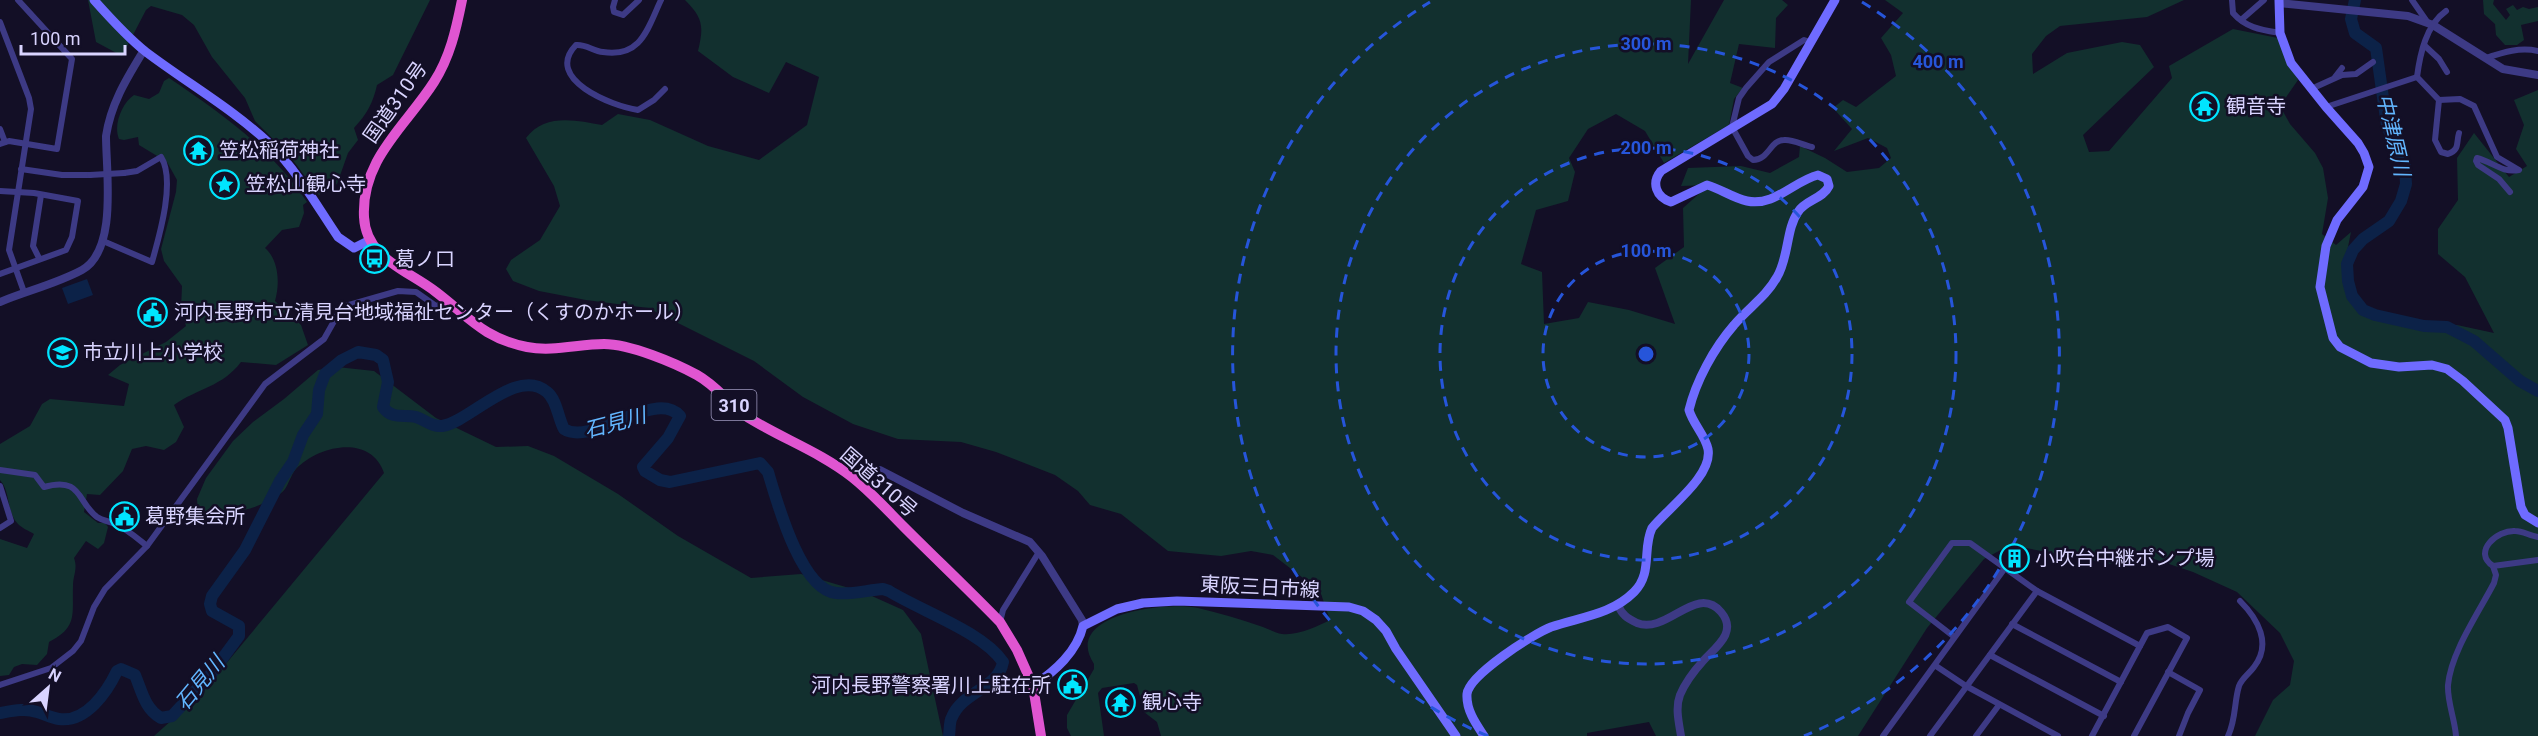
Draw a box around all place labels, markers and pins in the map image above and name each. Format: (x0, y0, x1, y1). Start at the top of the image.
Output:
temple icon: 観音寺 (2189, 90, 2221, 122)
place label: 観音寺 (2226, 94, 2286, 118)
temple icon: 笠松稲荷神社 (182, 134, 214, 166)
place label: 笠松稲荷神社 (219, 138, 339, 162)
place icon: 笠松山観心寺 (209, 168, 241, 200)
place label: 笠松山観心寺 (246, 172, 366, 196)
bus stop icon: 葛ノ口 (358, 243, 390, 275)
place label: 葛ノ口 (395, 247, 455, 271)
public building icon: 河内長野市立清見台地域福祉センター（くすのかホール） (137, 296, 169, 328)
place label: 河内長野市立清見台地域福祉センター（くすのかホール） (174, 300, 694, 324)
school or university icon: 市立川上小学校 (46, 336, 78, 368)
place label: 市立川上小学校 (83, 340, 223, 364)
centre of rings (1636, 344, 1656, 364)
public building icon: 葛野集会所 (108, 500, 140, 532)
place label: 葛野集会所 (145, 504, 245, 528)
building icon: 小吹台中継ポンプ場 (1998, 542, 2030, 574)
place label: 小吹台中継ポンプ場 (2035, 546, 2214, 570)
public building icon: 河内長野警察署川上駐在所 (1056, 669, 1088, 701)
place label: 河内長野警察署川上駐在所 (811, 673, 1051, 697)
temple icon: 観心寺 (1105, 686, 1137, 718)
place label: 観心寺 (1142, 690, 1202, 714)

